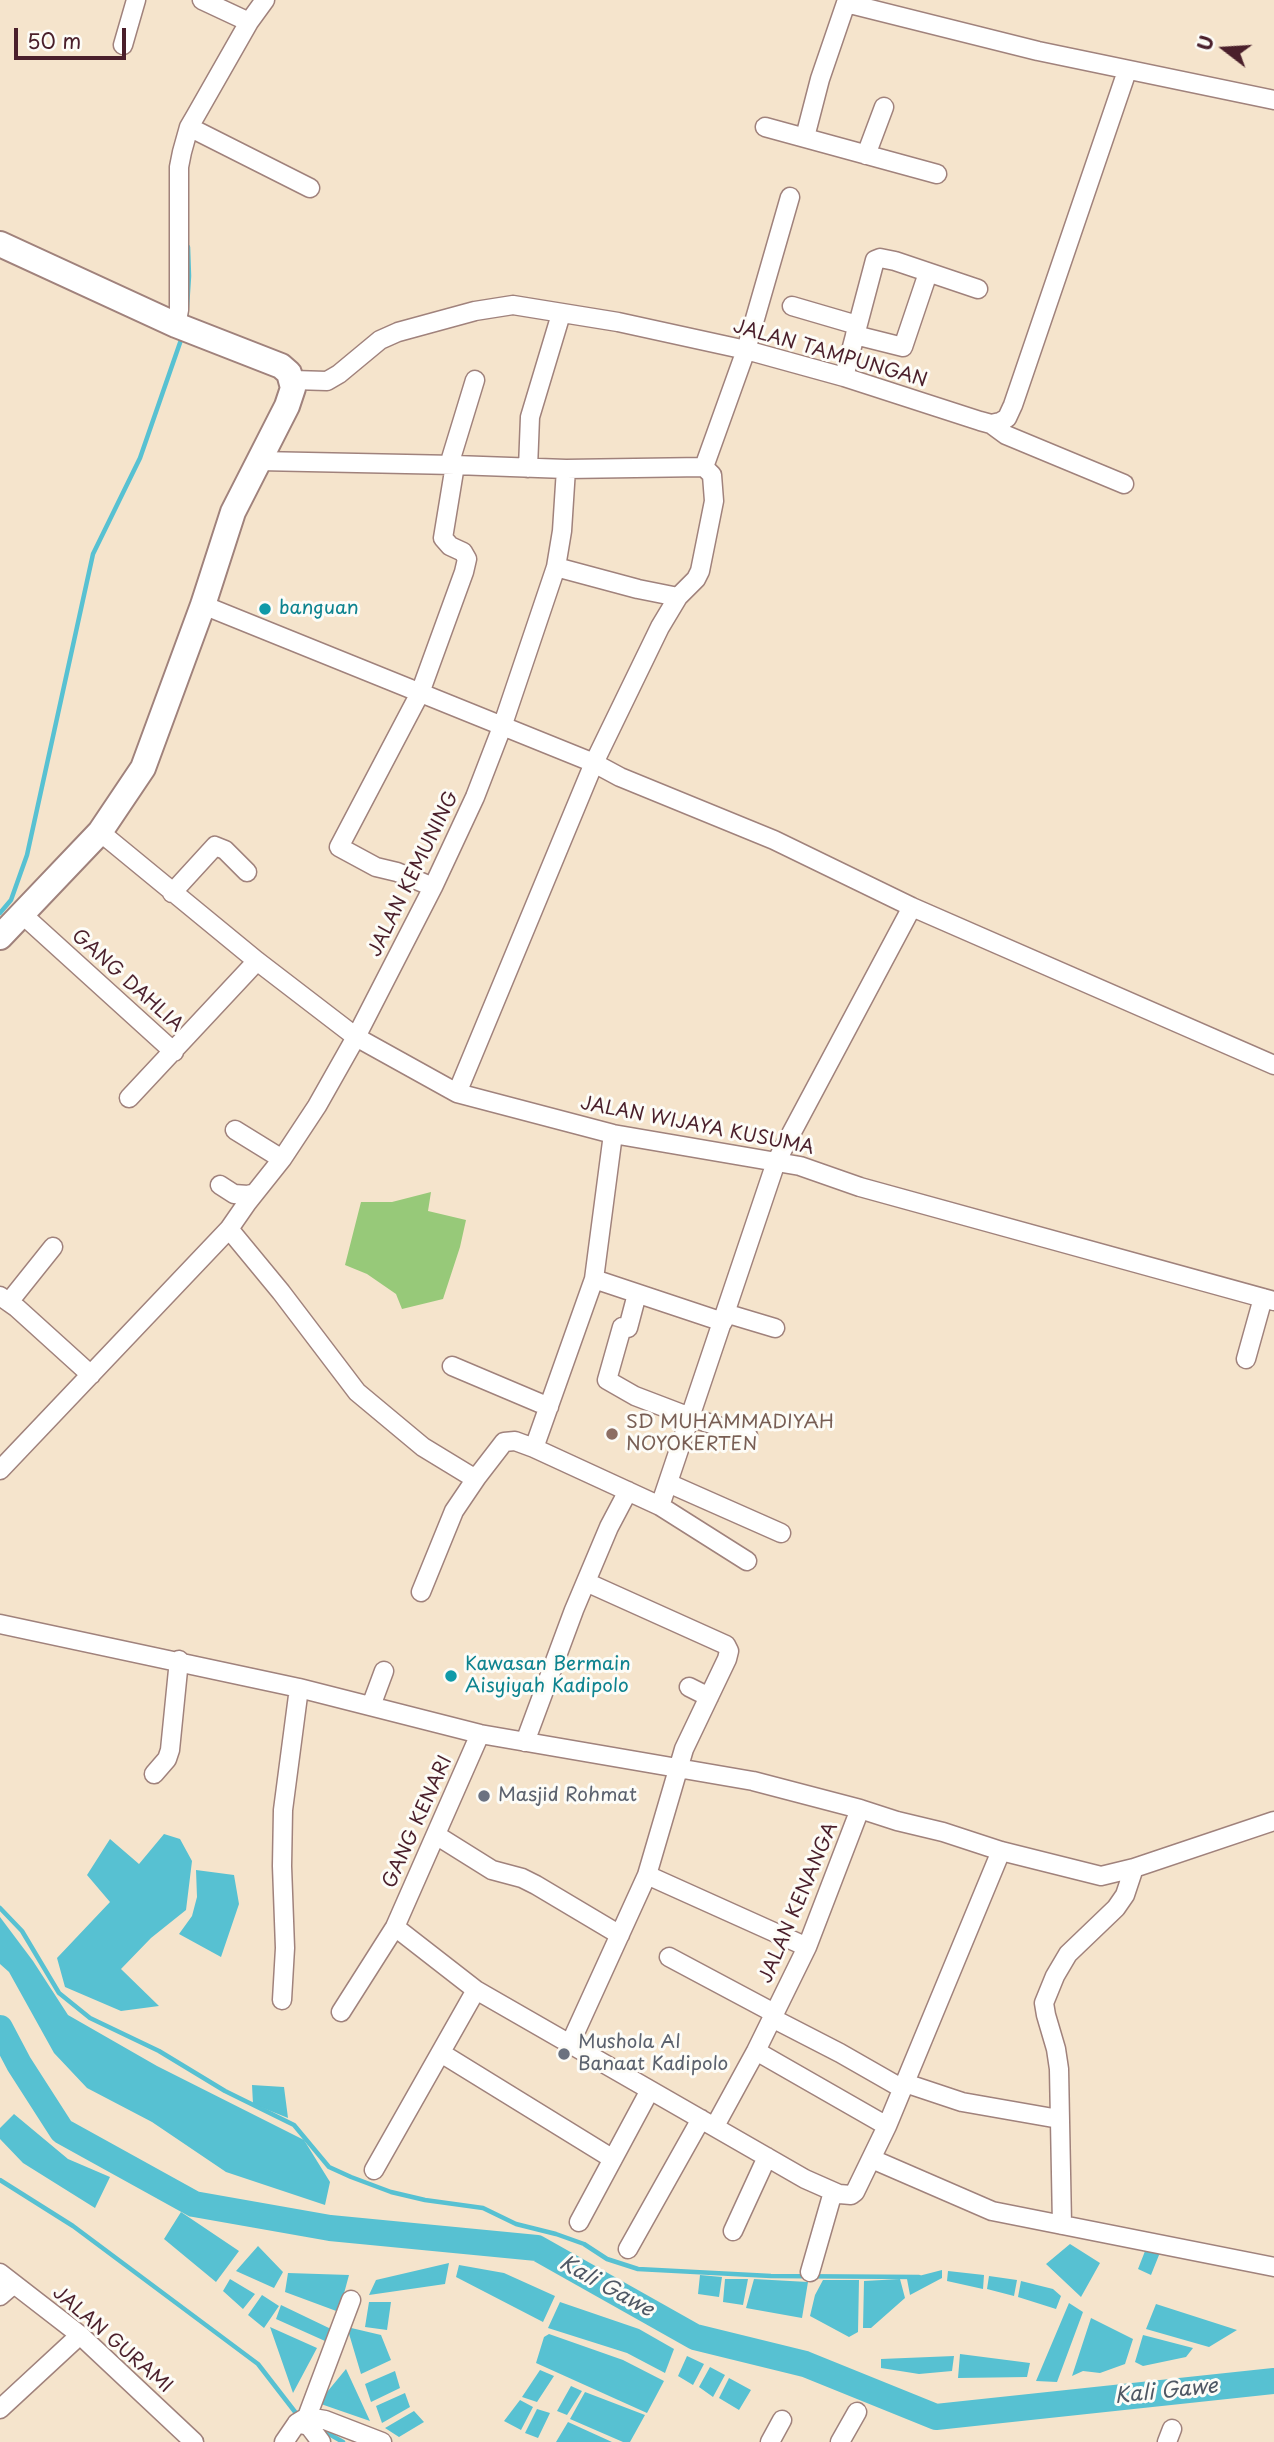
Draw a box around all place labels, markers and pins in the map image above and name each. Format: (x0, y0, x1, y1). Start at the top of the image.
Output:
place label: banguan (279, 598, 359, 620)
marker: banguan (257, 601, 273, 617)
place label: SD MUHAMMADIYAH NOYOKERTEN (626, 1412, 834, 1456)
marker: SD MUHAMMADIYAH NOYOKERTEN (604, 1426, 620, 1442)
place label: Kawasan Bermain Aisyiyah Kadipolo (465, 1654, 631, 1698)
marker: Kawasan Bermain Aisyiyah Kadipolo (443, 1668, 459, 1684)
place label: Masjid Rohmat (498, 1785, 637, 1807)
marker: Masjid Rohmat (476, 1788, 492, 1804)
place label: Mushola Al Banaat Kadipolo (578, 2032, 728, 2076)
marker: Mushola Al Banaat Kadipolo (556, 2046, 572, 2062)

